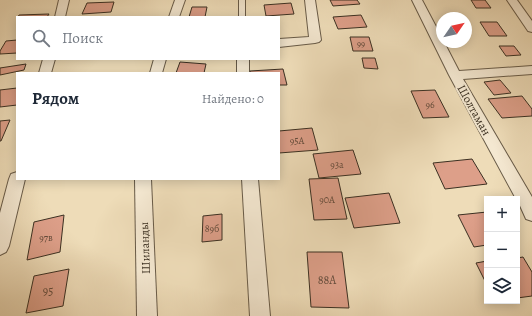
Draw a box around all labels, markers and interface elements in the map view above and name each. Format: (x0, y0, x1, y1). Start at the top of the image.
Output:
north arrow (436, 12, 472, 48)
search box (16, 16, 280, 60)
icon: search (30, 27, 52, 49)
text: Поиск (62, 28, 103, 48)
house number: 99 (357, 38, 365, 50)
street label: Шолтаман (453, 82, 495, 138)
text: Рядом (32, 87, 79, 110)
text: Найдено: 0 (202, 90, 264, 107)
house number: 96 (425, 98, 435, 111)
house number: 95А (290, 134, 304, 147)
house number: 93а (330, 158, 344, 171)
house number: 90А (319, 193, 335, 206)
map controls (484, 196, 520, 304)
button: + (484, 196, 520, 232)
street label: Шиланды (136, 222, 154, 274)
house number: 89б (205, 222, 219, 235)
house number: 97в (39, 231, 53, 244)
button: − (484, 232, 520, 268)
button: layers (484, 268, 520, 304)
house number: 88А (318, 272, 337, 288)
house number: 95 (43, 283, 53, 299)

